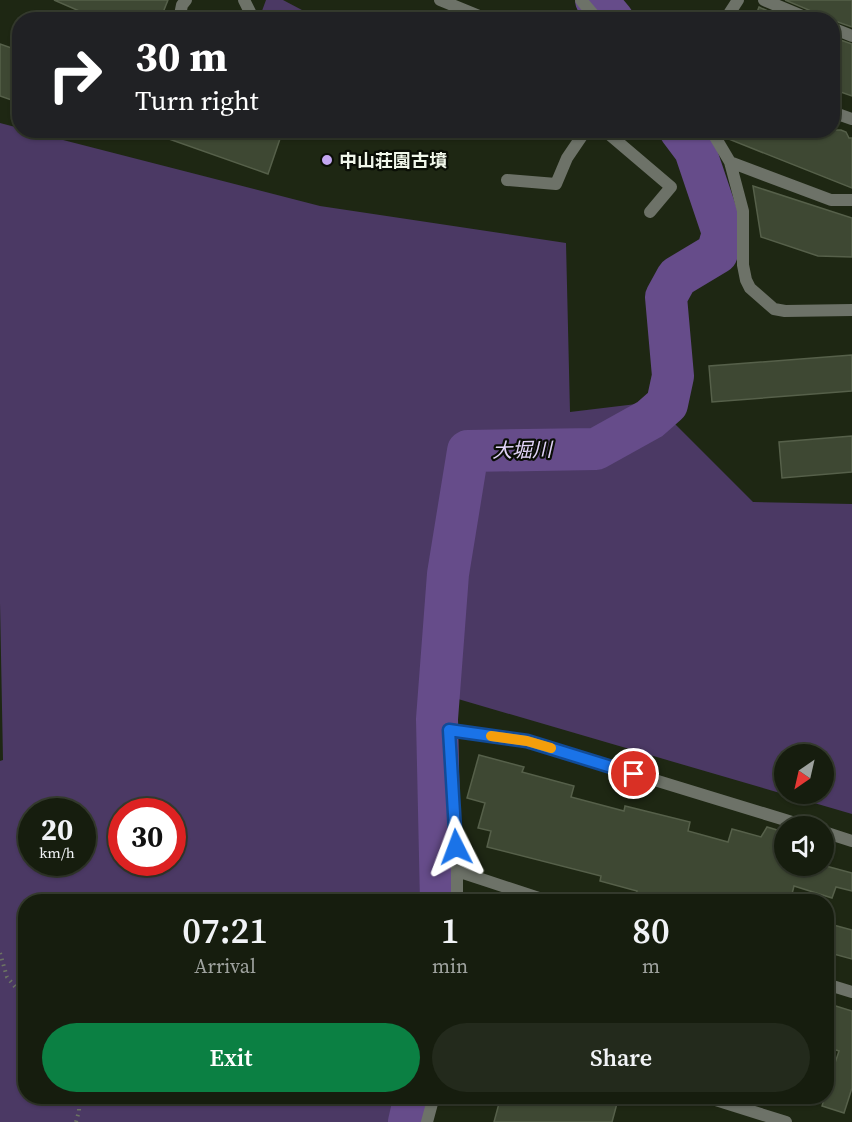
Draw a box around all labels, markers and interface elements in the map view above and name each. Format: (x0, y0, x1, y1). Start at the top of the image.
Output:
text: 30 m (135, 27, 228, 85)
icon: right (36, 36, 114, 114)
text: Turn right (135, 82, 259, 119)
place label: 中山荘園古墳 (339, 148, 447, 173)
marker: 中山荘園古墳 (320, 153, 334, 167)
water label: 大堀川 (492, 435, 554, 465)
north arrow (774, 744, 834, 804)
map controls (774, 744, 834, 876)
pin (608, 748, 659, 799)
icon: arrive (617, 757, 650, 790)
speed limit sign: 30 (108, 798, 186, 876)
text: 20 (41, 809, 73, 850)
position arrow (424, 815, 488, 879)
button: sound (774, 816, 834, 876)
text: km/h (39, 842, 75, 863)
text: 07:21 (182, 906, 268, 955)
text: 1 (441, 906, 459, 955)
text: 80 (632, 906, 670, 955)
text: Arrival (194, 952, 256, 980)
text: min (432, 952, 468, 980)
text: m (642, 952, 660, 980)
button: Exit (42, 1023, 420, 1092)
button: Share (432, 1023, 810, 1092)

